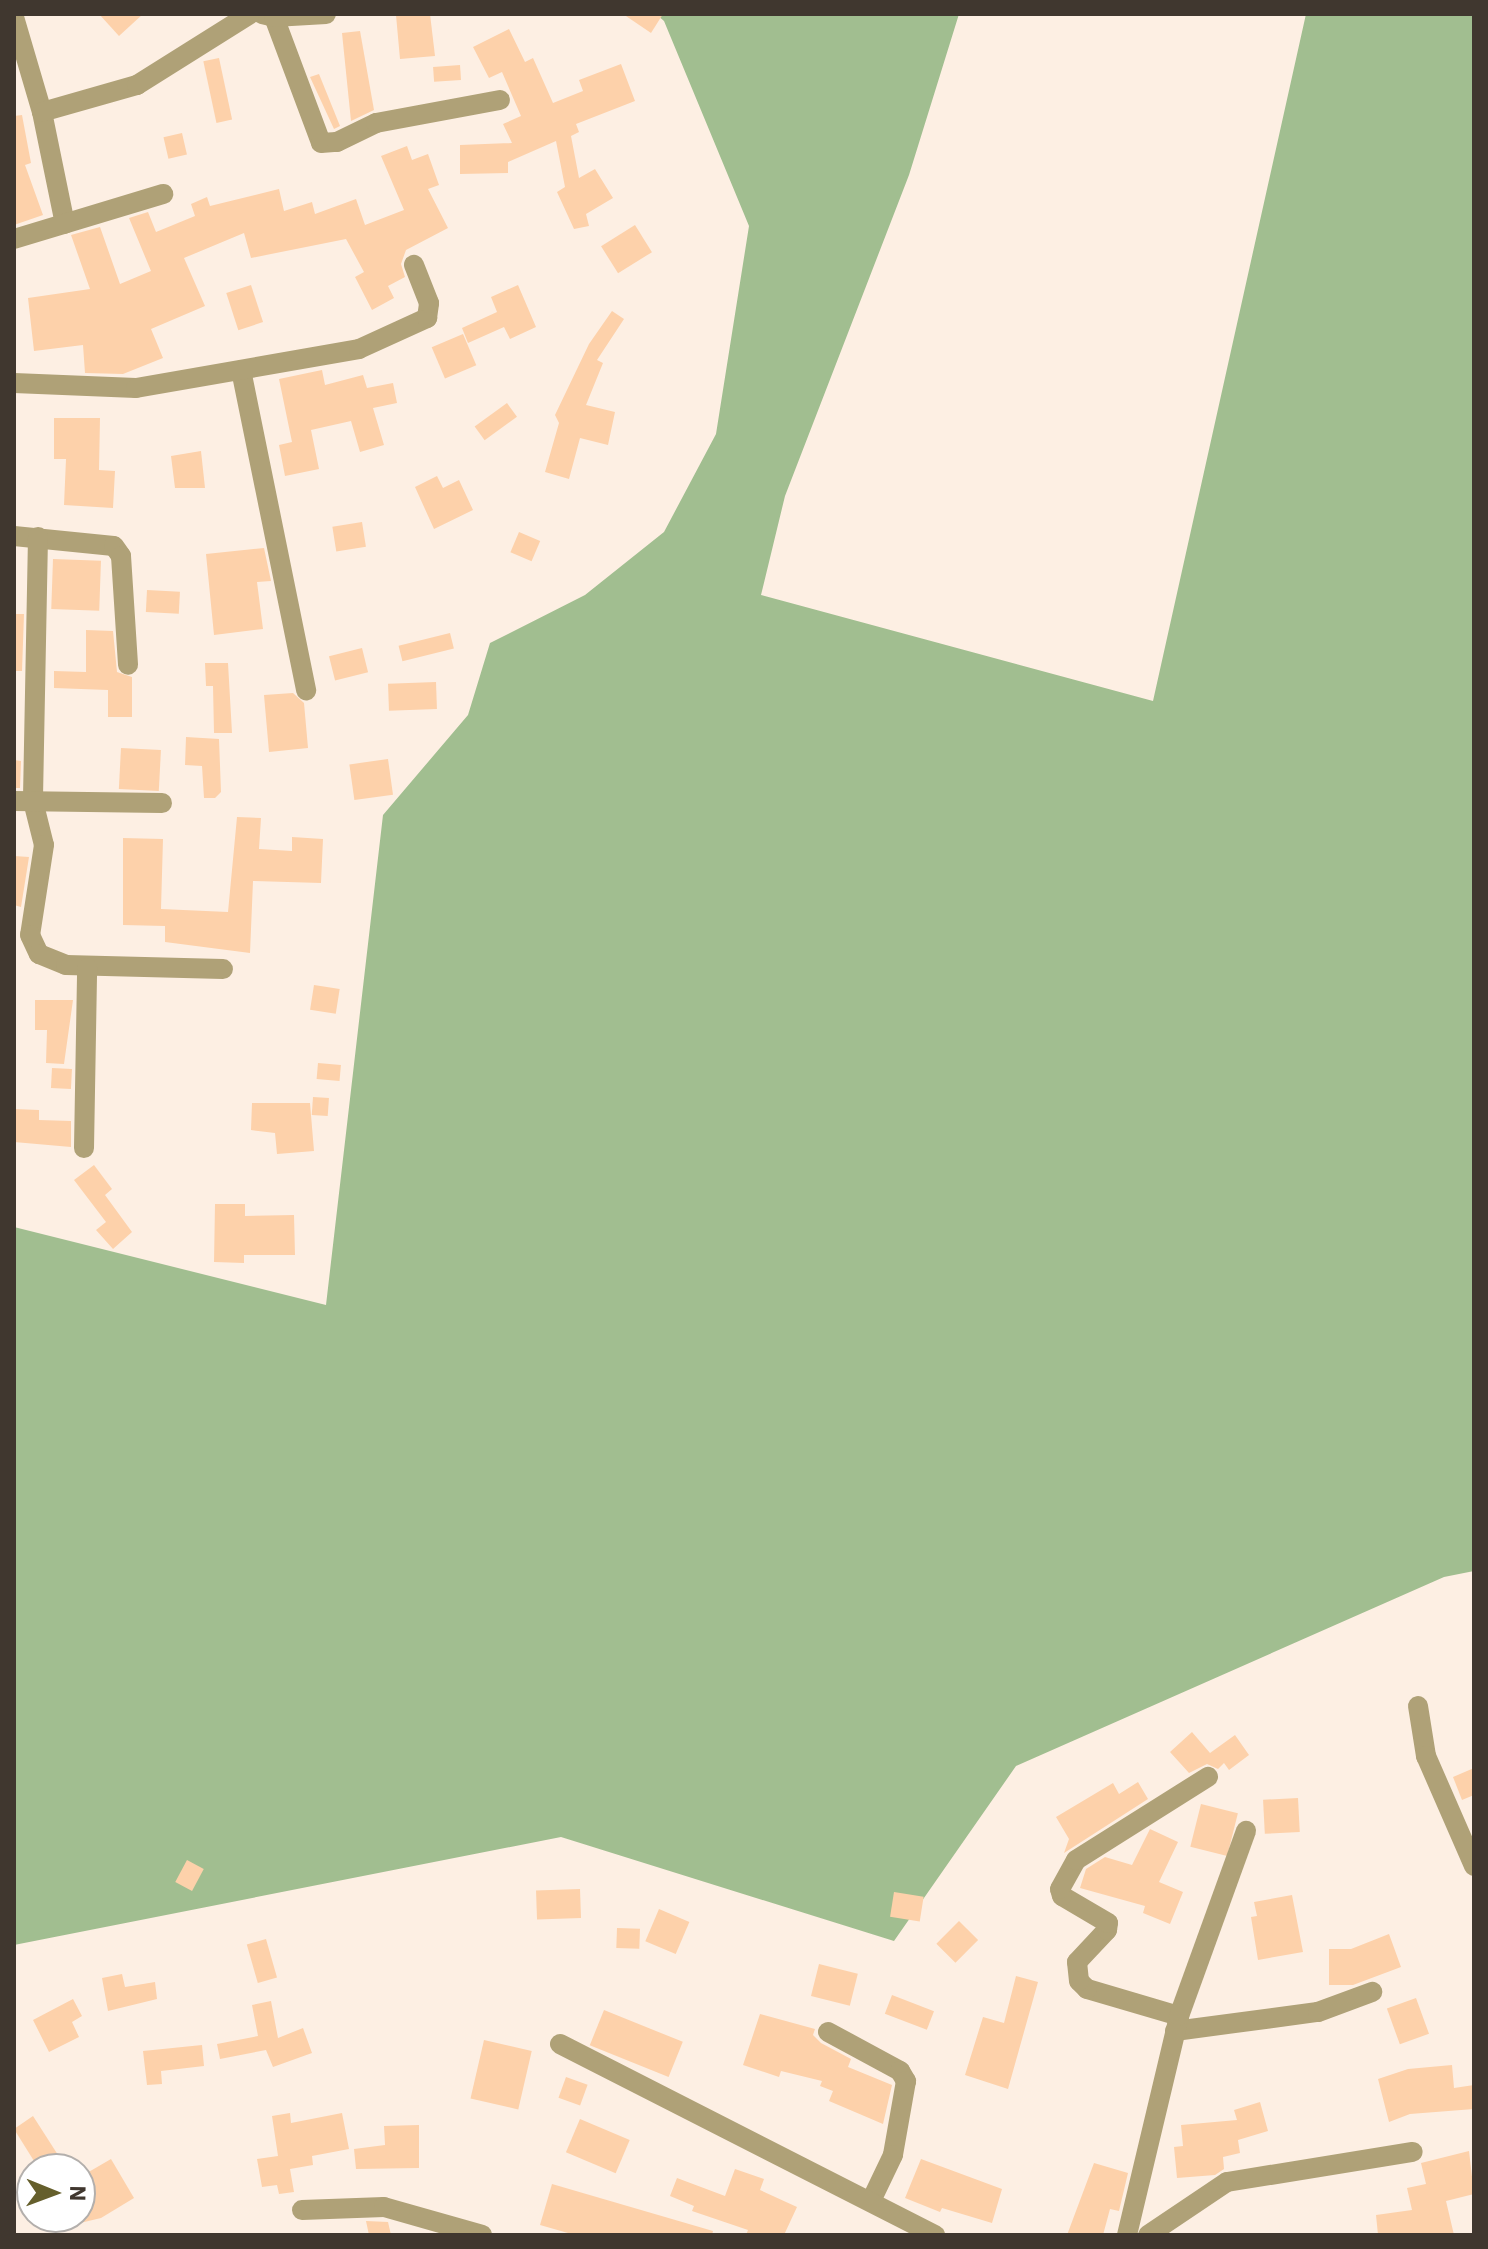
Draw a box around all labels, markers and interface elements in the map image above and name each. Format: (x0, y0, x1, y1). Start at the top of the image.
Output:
north arrow (16, 2153, 96, 2233)
text: N (64, 2185, 93, 2202)

